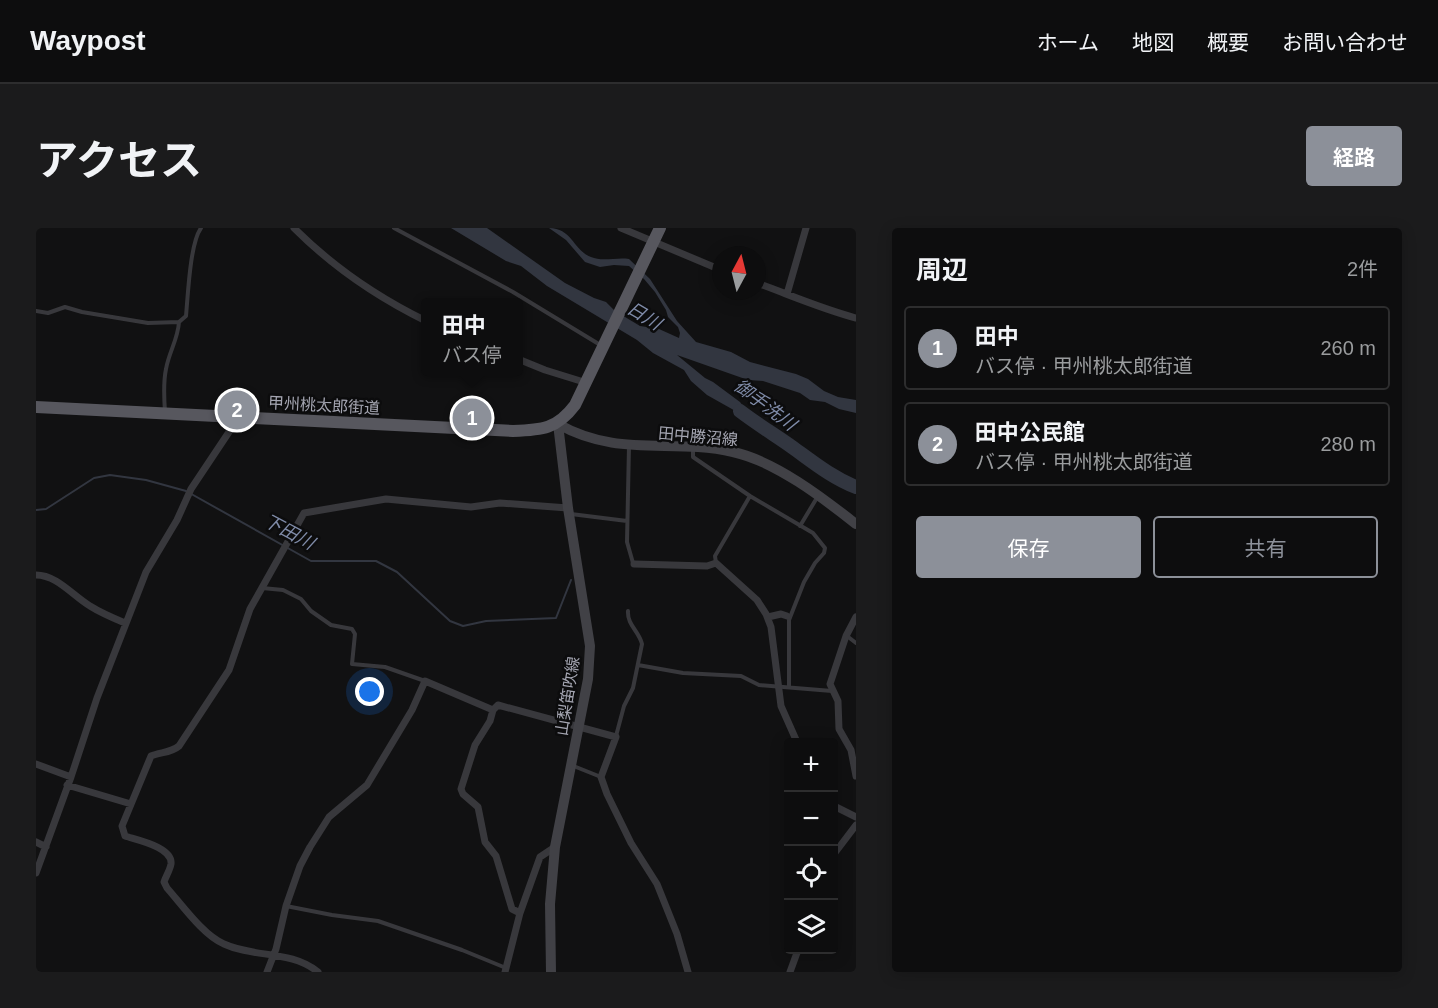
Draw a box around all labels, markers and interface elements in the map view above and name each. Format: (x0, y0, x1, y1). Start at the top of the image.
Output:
text: Waypost (30, 25, 146, 56)
text: ホーム (1037, 31, 1099, 54)
text: 地図 (1132, 31, 1174, 54)
text: 概要 (1207, 31, 1249, 54)
text: お問い合わせ (1282, 31, 1408, 54)
button: 経路 (1306, 126, 1402, 186)
text: アクセス (36, 137, 202, 184)
north arrow (712, 246, 766, 300)
text: 周辺 (916, 255, 968, 285)
text: 2件 (1347, 258, 1378, 280)
popup (421, 298, 523, 376)
water label: 日川 (623, 298, 666, 335)
text: 田中 (442, 313, 486, 338)
text: 田中 (975, 324, 1019, 349)
text: 1 (932, 337, 943, 359)
text: 260 m (1320, 337, 1376, 359)
text: バス停 (442, 344, 502, 366)
text: バス停 · 甲州桃太郎街道 (975, 355, 1193, 377)
water label: 御手洗川 (730, 375, 801, 436)
pin: 2 (218, 388, 256, 432)
street label: 甲州桃太郎街道 (268, 394, 380, 417)
pin: 1 (452, 396, 492, 441)
text: 田中公民館 (975, 420, 1085, 445)
street label: 田中勝沼線 (657, 425, 739, 448)
text: 2 (932, 433, 943, 455)
text: 280 m (1320, 433, 1376, 455)
text: バス停 · 甲州桃太郎街道 (975, 451, 1193, 473)
water label: 下田川 (260, 510, 319, 554)
button: 保存 (916, 516, 1141, 578)
button: 共有 (1153, 516, 1378, 578)
street label: 山梨笛吹線 (553, 655, 582, 737)
your location (355, 677, 384, 706)
map controls (784, 738, 838, 954)
button: + (784, 738, 838, 792)
button: − (784, 792, 838, 846)
button: locate (784, 846, 838, 900)
button: layers (784, 900, 838, 954)

